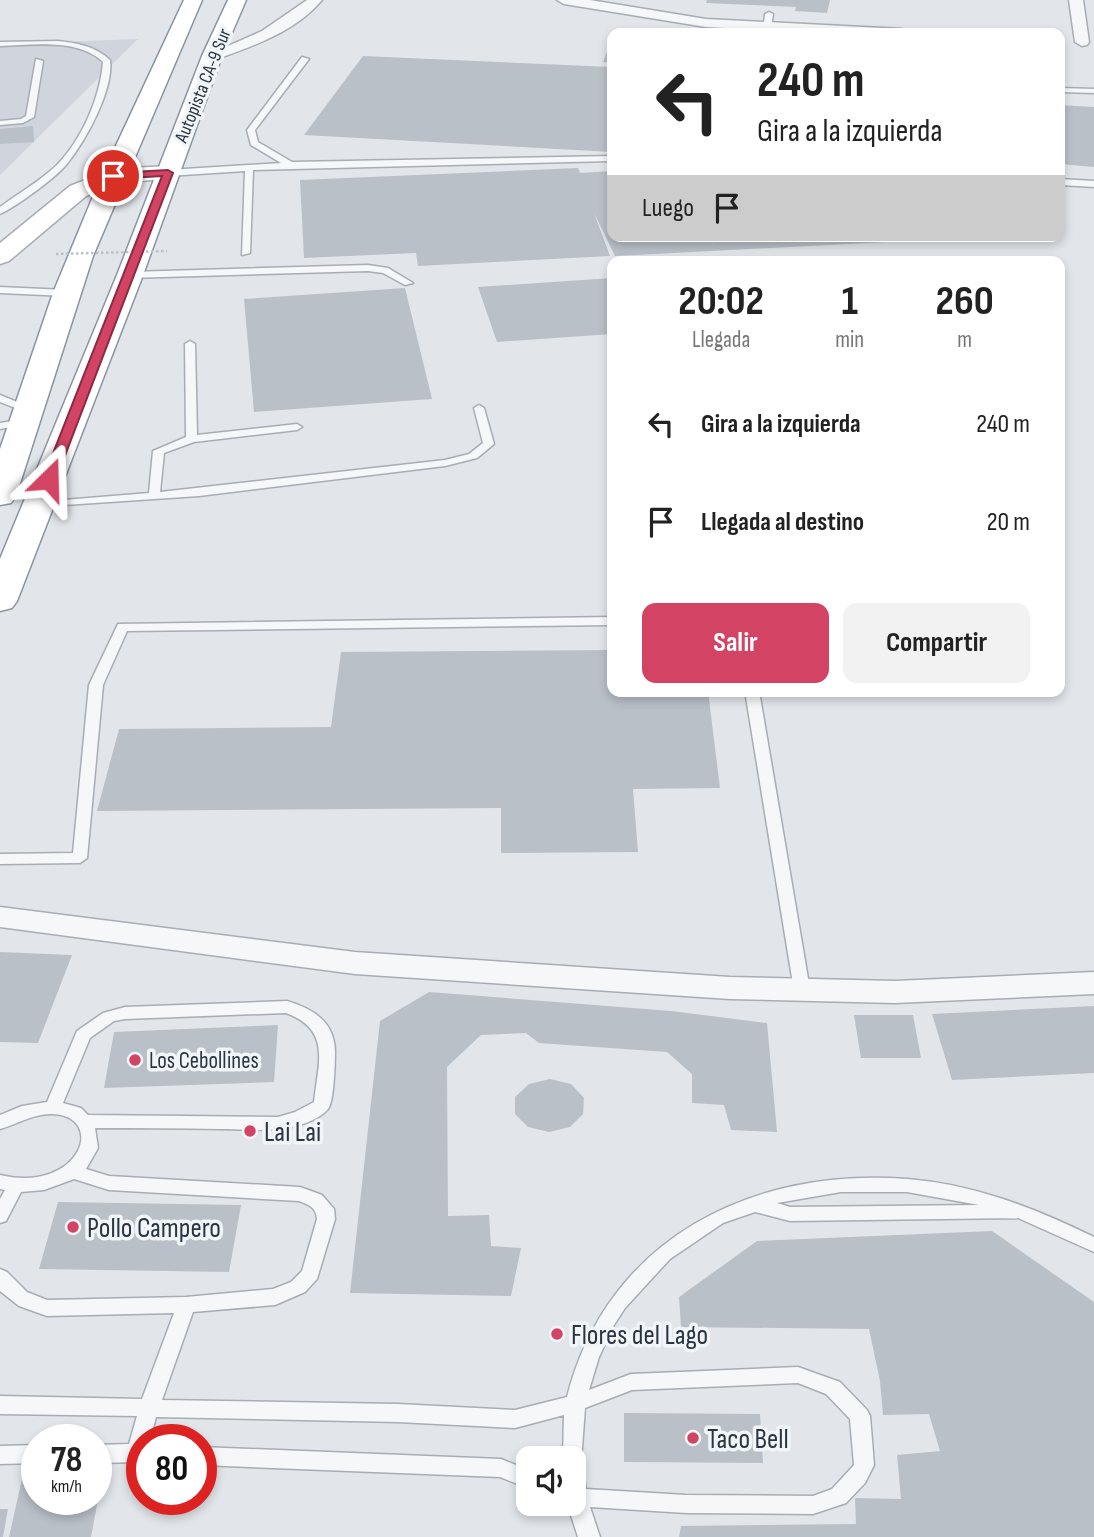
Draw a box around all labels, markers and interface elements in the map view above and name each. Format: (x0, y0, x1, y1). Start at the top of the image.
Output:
street label: Autopista CA-9 Sur (170, 25, 237, 147)
text: 240 m (757, 52, 865, 111)
icon: left (642, 56, 733, 147)
text: Gira a la izquierda (757, 112, 943, 151)
pin (83, 146, 143, 206)
icon: arrive (94, 157, 132, 195)
icon: arrive (708, 189, 746, 227)
text: Luego (642, 193, 694, 224)
text: 20:02 (678, 276, 764, 327)
text: 1 (842, 276, 858, 327)
text: 260 (936, 276, 994, 327)
text: Llegada (692, 326, 750, 354)
text: min (835, 326, 864, 354)
text: m (957, 326, 972, 354)
icon: left (642, 405, 680, 443)
text: Gira a la izquierda (701, 409, 861, 440)
text: 240 m (976, 409, 1030, 440)
position arrow (12, 442, 86, 516)
icon: arrive (642, 503, 680, 541)
text: Llegada al destino (701, 507, 864, 538)
text: 20 m (987, 507, 1030, 538)
button: Salir (642, 603, 829, 683)
button: Compartir (843, 603, 1030, 683)
place label: Los Cebollines (149, 1047, 259, 1075)
marker: Los Cebollines (127, 1052, 143, 1068)
place label: Lai Lai (264, 1116, 321, 1149)
marker: Lai Lai (242, 1123, 258, 1139)
place label: Pollo Campero (87, 1212, 221, 1245)
marker: Pollo Campero (65, 1219, 81, 1235)
place label: Flores del Lago (571, 1319, 708, 1352)
marker: Flores del Lago (549, 1326, 565, 1342)
place label: Taco Bell (707, 1423, 789, 1456)
speed limit sign: 80 (126, 1424, 217, 1515)
marker: Taco Bell (685, 1430, 701, 1446)
text: 78 (51, 1439, 82, 1482)
map controls (516, 1446, 586, 1516)
button: sound (516, 1446, 586, 1516)
text: km/h (51, 1476, 82, 1497)

